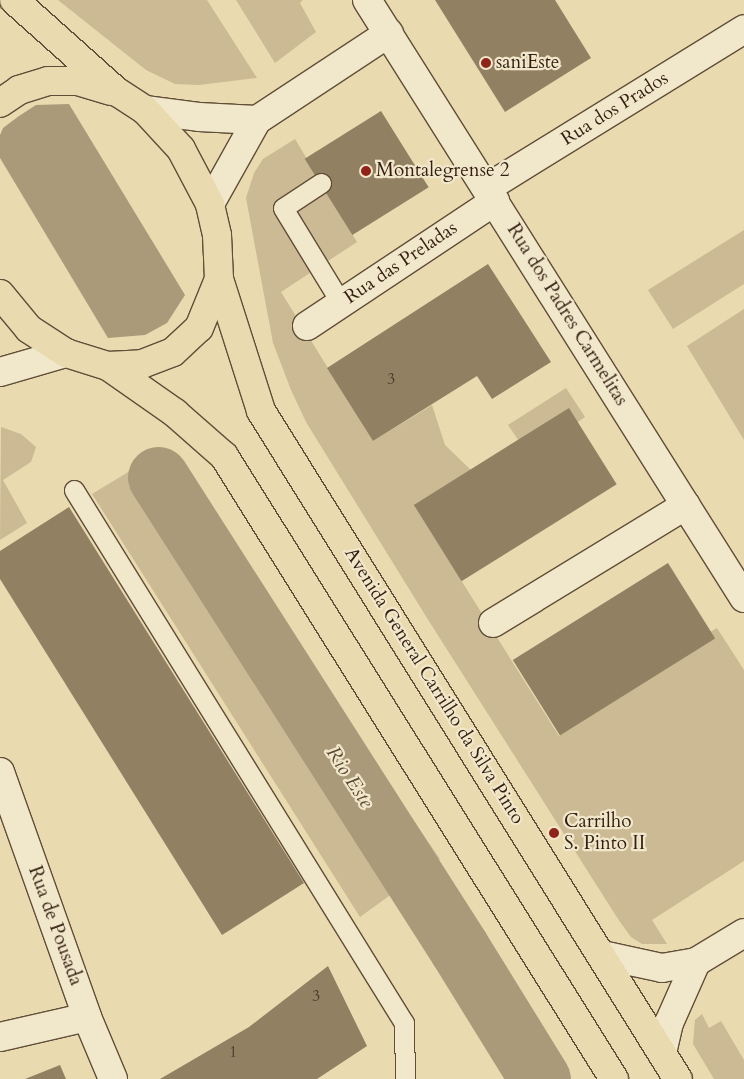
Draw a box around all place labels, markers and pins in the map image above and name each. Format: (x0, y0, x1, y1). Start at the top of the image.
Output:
place label: saniEste (496, 52, 559, 74)
marker: saniEste (480, 57, 492, 69)
place label: Montalegrense 2 (376, 160, 509, 182)
marker: Montalegrense 2 (360, 165, 372, 177)
place label: Carrilho S. Pinto II (564, 811, 645, 855)
marker: Carrilho S. Pinto II (548, 827, 560, 839)

